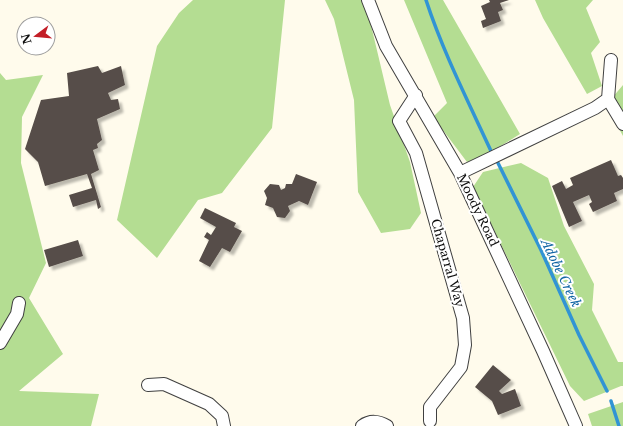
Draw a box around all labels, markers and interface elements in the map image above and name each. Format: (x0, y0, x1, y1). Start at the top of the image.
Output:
north arrow (16, 16, 56, 56)
text: N (18, 31, 35, 46)
street label: Moody Road (454, 171, 502, 249)
street label: Chaparral Way (428, 217, 468, 309)
water label: Adobe Creek (536, 234, 585, 310)

